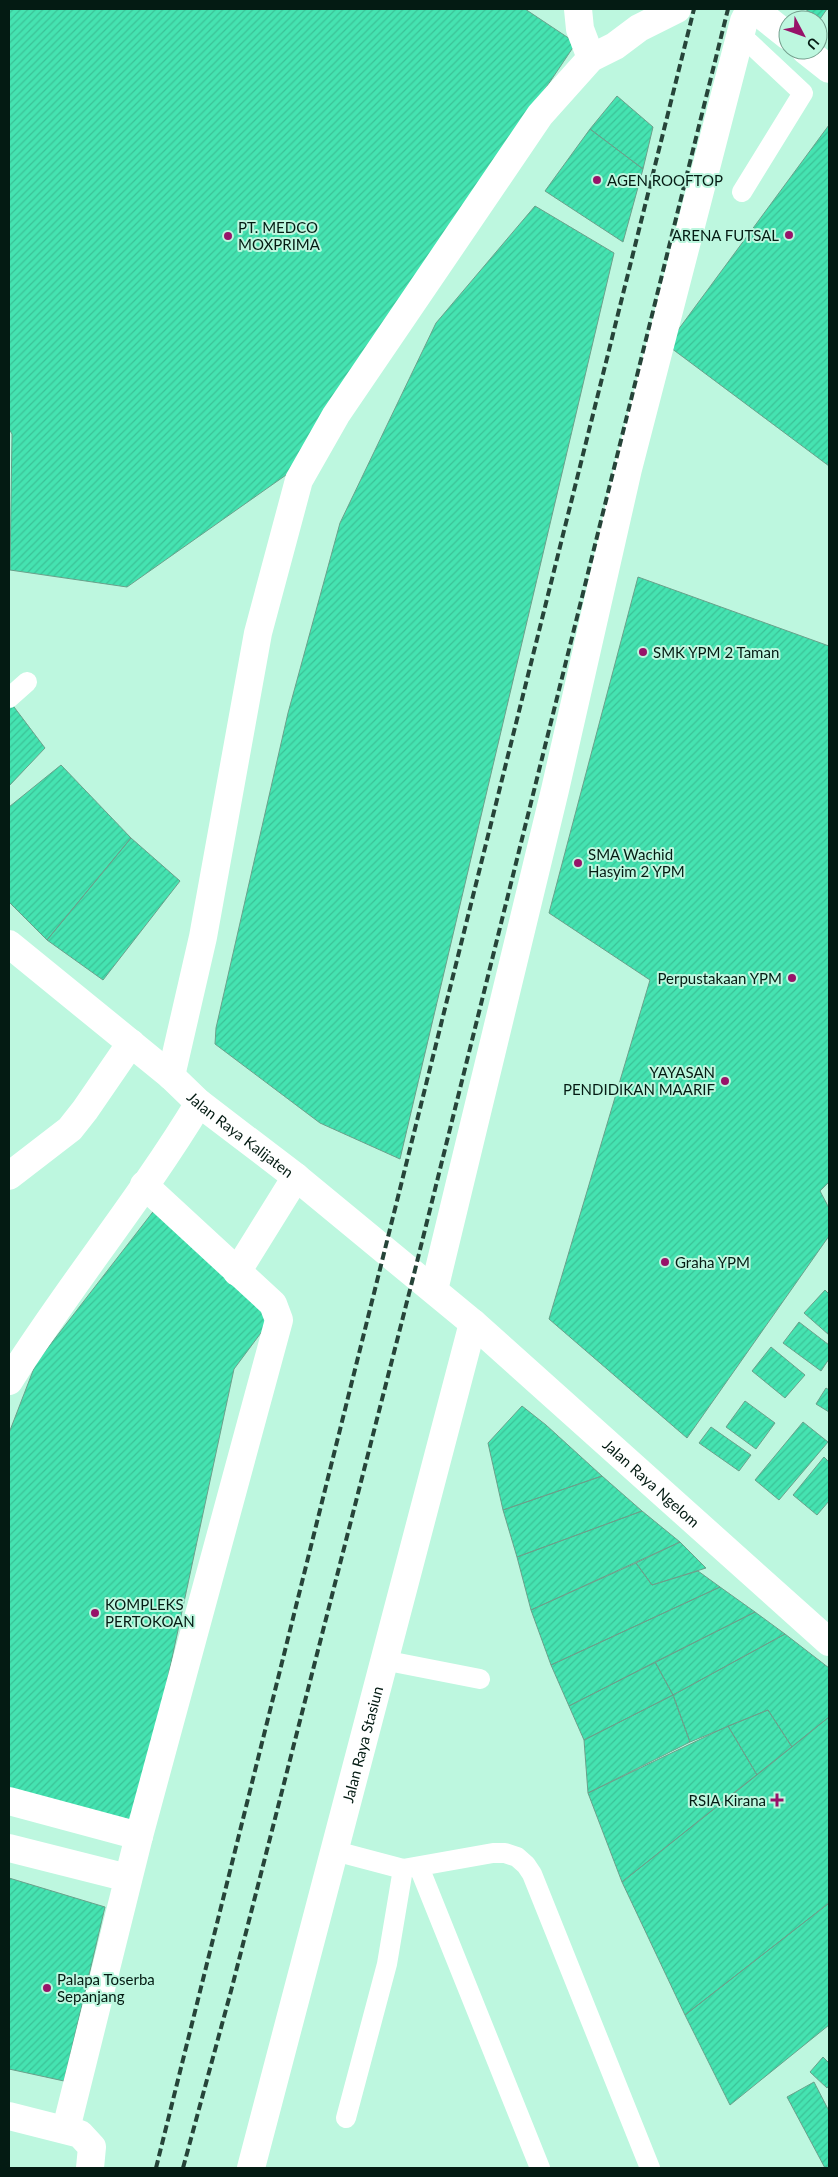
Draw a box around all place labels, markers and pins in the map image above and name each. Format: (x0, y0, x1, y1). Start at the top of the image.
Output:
place label: AGEN ROOFTOP (607, 171, 723, 189)
marker: AGEN ROOFTOP (591, 174, 603, 186)
place label: PT. MEDCO MOXPRIMA (238, 218, 321, 253)
place label: ARENA FUTSAL (672, 226, 779, 244)
marker: ARENA FUTSAL (783, 229, 795, 241)
marker: PT. MEDCO MOXPRIMA (222, 230, 234, 242)
place label: SMK YPM 2 Taman (653, 643, 779, 661)
marker: SMK YPM 2 Taman (637, 646, 649, 658)
place label: SMA Wachid Hasyim 2 YPM (588, 845, 685, 880)
marker: SMA Wachid Hasyim 2 YPM (572, 857, 584, 869)
place label: Perpustakaan YPM (657, 969, 782, 987)
marker: Perpustakaan YPM (786, 972, 798, 984)
place label: YAYASAN PENDIDIKAN MAARIF (563, 1063, 715, 1098)
marker: YAYASAN PENDIDIKAN MAARIF (719, 1075, 731, 1087)
place label: Graha YPM (675, 1253, 750, 1271)
marker: Graha YPM (659, 1256, 671, 1268)
place label: KOMPLEKS PERTOKOAN (105, 1595, 195, 1630)
marker: KOMPLEKS PERTOKOAN (89, 1607, 101, 1619)
place label: RSIA Kirana (689, 1791, 766, 1809)
marker: RSIA Kirana (770, 1793, 784, 1807)
place label: Palapa Toserba Sepanjang (57, 1970, 155, 2005)
marker: Palapa Toserba Sepanjang (41, 1982, 53, 1994)

